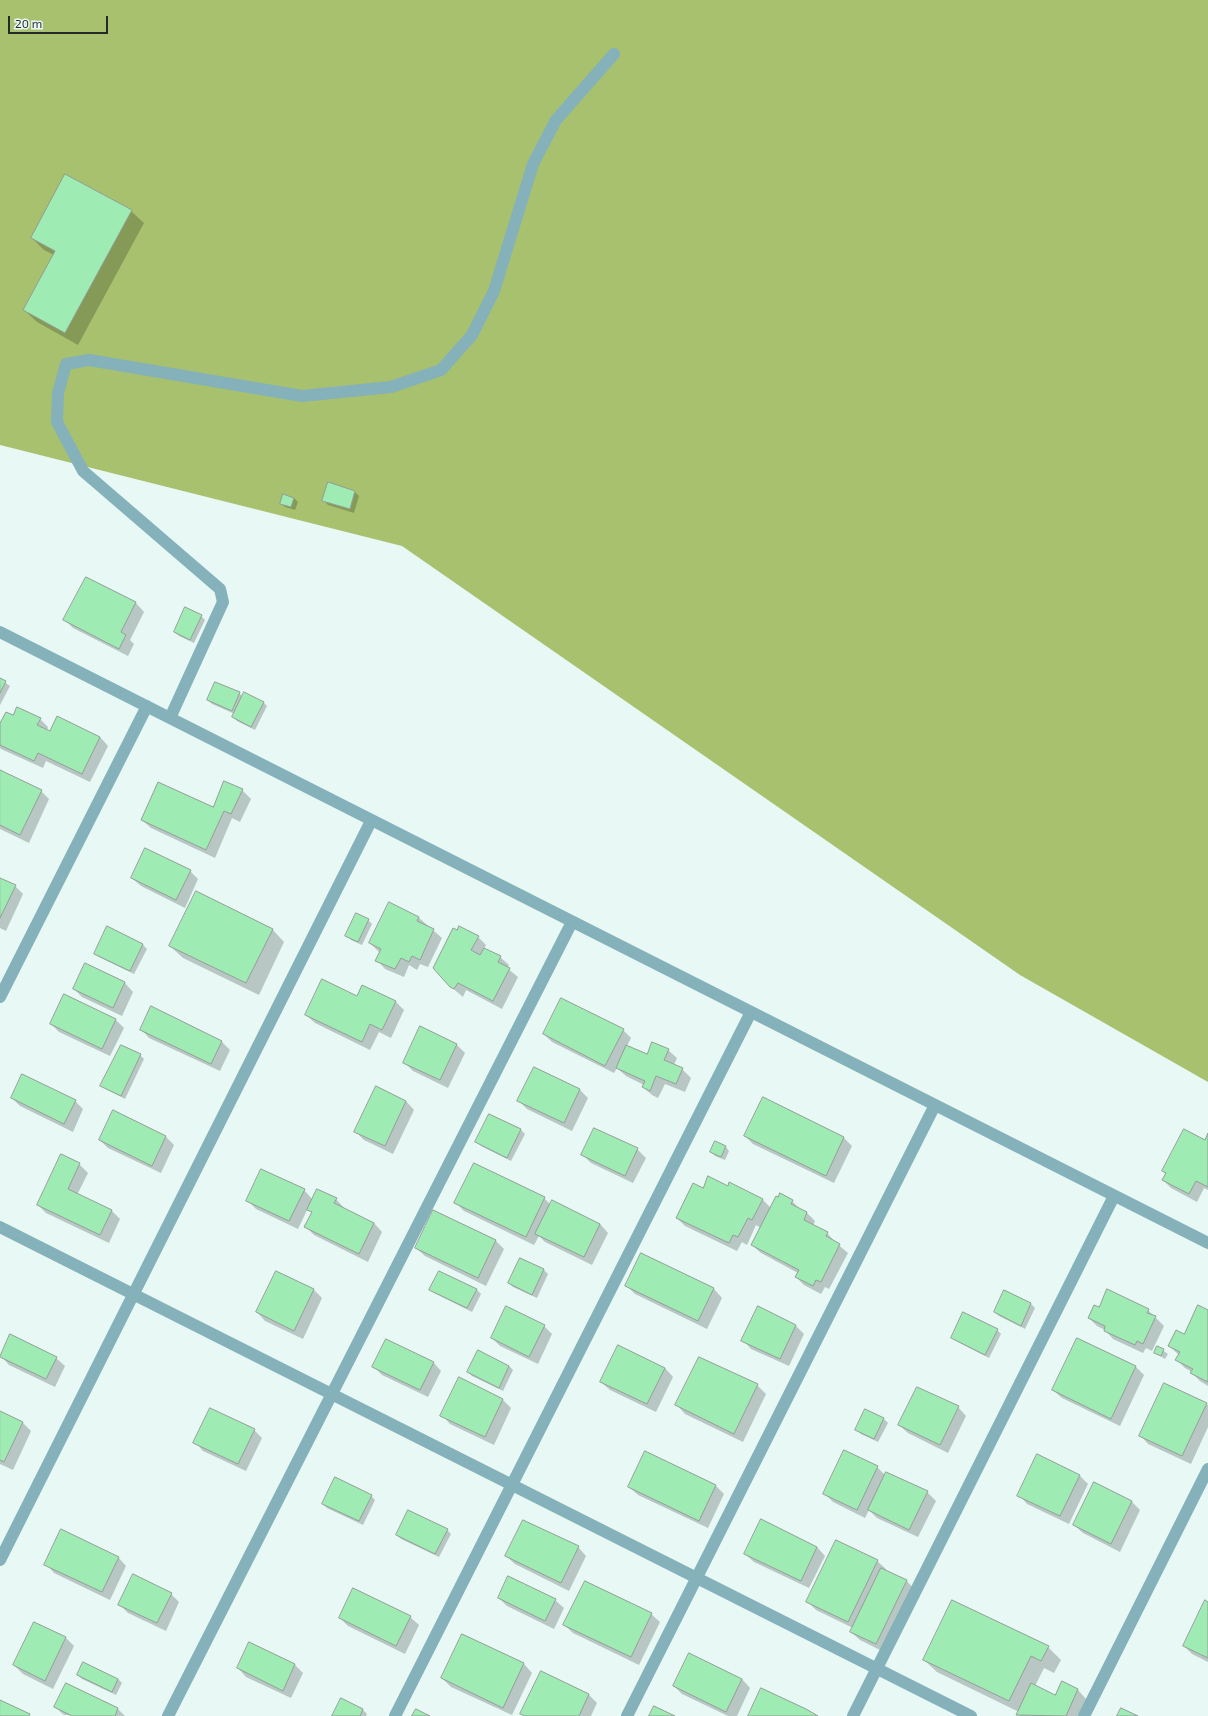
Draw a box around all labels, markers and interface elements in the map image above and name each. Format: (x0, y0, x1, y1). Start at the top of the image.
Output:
scale bar (10, 8, 110, 34)
text: 20 m (15, 16, 42, 30)

